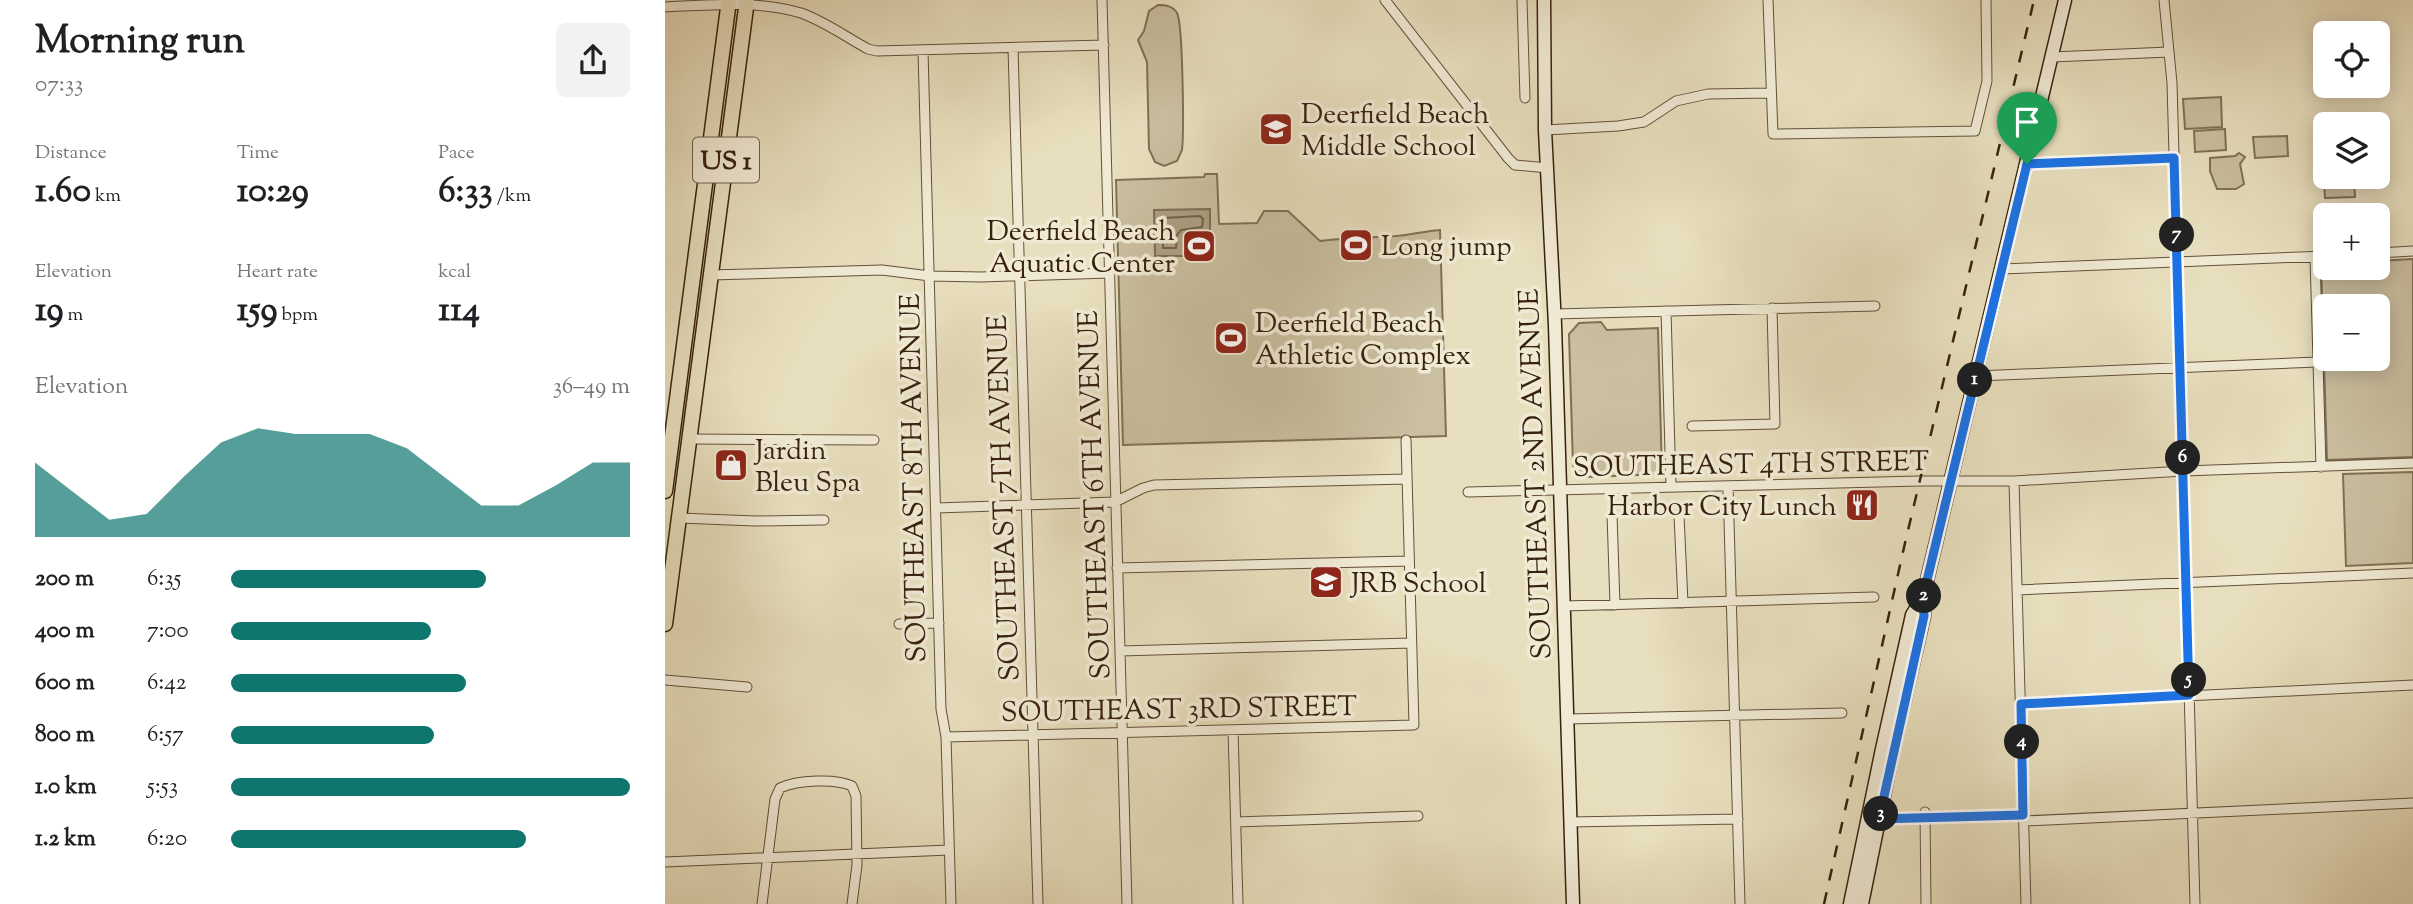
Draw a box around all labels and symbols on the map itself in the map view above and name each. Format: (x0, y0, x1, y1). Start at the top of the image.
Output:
pin (1997, 92, 2057, 164)
place label: Deerfield Beach Middle School (1301, 96, 1489, 168)
school or university icon: Deerfield Beach Middle School (1257, 110, 1295, 148)
road number: US 1 (693, 138, 759, 182)
place label: Deerfield Beach Aquatic Center (987, 213, 1175, 285)
pin: 7 (2159, 218, 2195, 252)
sports icon: Long jump (1337, 226, 1375, 264)
sports icon: Deerfield Beach Aquatic Center (1180, 227, 1218, 265)
place label: Long jump (1381, 228, 1512, 268)
street label: SOUTHEAST 2ND AVENUE (1511, 288, 1563, 660)
street label: SOUTHEAST 8TH AVENUE (892, 293, 938, 663)
place label: Deerfield Beach Athletic Complex (1255, 305, 1471, 377)
street label: SOUTHEAST 6TH AVENUE (1070, 310, 1122, 680)
street label: SOUTHEAST 7TH AVENUE (979, 314, 1031, 682)
sports icon: Deerfield Beach Athletic Complex (1212, 319, 1250, 357)
pin: 1 (1957, 362, 1993, 398)
place label: Jardin Bleu Spa (753, 432, 860, 504)
pin: 6 (2165, 440, 2201, 476)
street label: SOUTHEAST 4TH STREET (1573, 443, 1930, 489)
shop icon: Jardin Bleu Spa (712, 446, 750, 484)
restaurant icon: Harbor City Lunch (1843, 486, 1881, 524)
place label: Harbor City Lunch (1607, 488, 1837, 528)
school or university icon: JRB School (1307, 563, 1345, 601)
place label: JRB School (1349, 565, 1487, 605)
pin: 2 (1907, 578, 1941, 614)
pin: 5 (2171, 662, 2207, 698)
street label: SOUTHEAST 3RD STREET (1001, 688, 1358, 734)
pin: 4 (2005, 724, 2039, 760)
pin: 3 (1863, 796, 1899, 832)

